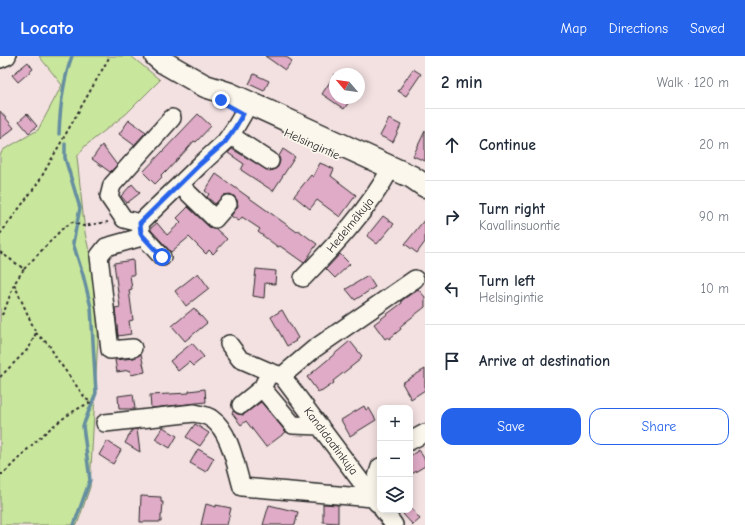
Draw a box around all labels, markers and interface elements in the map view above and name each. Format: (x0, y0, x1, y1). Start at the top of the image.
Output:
text: Locato (20, 17, 74, 39)
text: Map (560, 20, 587, 37)
text: Directions (609, 20, 668, 37)
text: Saved (690, 20, 725, 37)
north arrow (329, 68, 365, 104)
text: 2 min (441, 73, 482, 92)
text: Walk · 120 m (657, 75, 729, 90)
route end (212, 91, 230, 109)
street label: Helsingintie (282, 125, 342, 163)
icon: ahead (441, 134, 463, 156)
text: Continue (479, 136, 536, 154)
text: 20 m (699, 137, 729, 152)
street label: Hedelmäkuja (324, 195, 376, 255)
text: Turn right (479, 200, 545, 218)
icon: right (441, 206, 463, 228)
text: 90 m (699, 209, 729, 224)
text: Kavallinsuontie (479, 218, 560, 233)
route start (153, 248, 171, 266)
text: Turn left (479, 272, 535, 290)
icon: left (441, 278, 463, 300)
text: 10 m (701, 281, 729, 296)
text: Helsingintie (479, 290, 544, 305)
icon: arrive (441, 350, 463, 372)
text: Arrive at destination (479, 352, 610, 370)
street label: Kandidaatinkuja (301, 404, 361, 478)
map controls (377, 405, 413, 513)
button: + (377, 405, 413, 441)
button: Save (441, 408, 581, 445)
button: Share (589, 408, 729, 445)
button: − (377, 441, 413, 477)
button: layers (377, 477, 413, 513)

